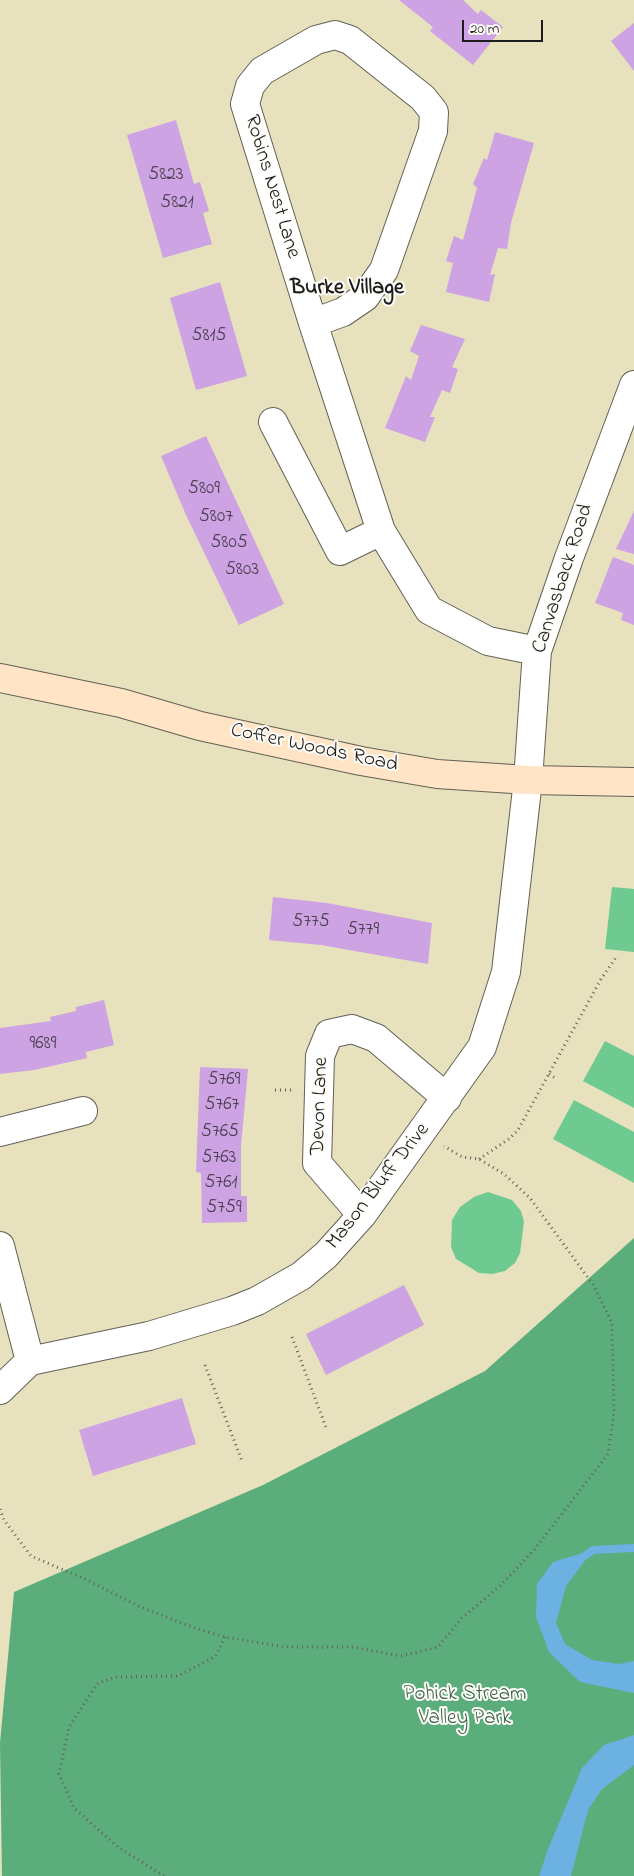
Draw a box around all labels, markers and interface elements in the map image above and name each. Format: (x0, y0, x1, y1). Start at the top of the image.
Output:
scale bar (464, 10, 545, 42)
text: 20 m (470, 18, 499, 40)
street label: Robins Nest Lane (237, 112, 305, 262)
house number: 5823 (148, 165, 184, 187)
house number: 5821 (160, 193, 194, 215)
district label: Burke Village (290, 276, 404, 302)
house number: 5815 (192, 326, 226, 348)
house number: 5809 (188, 479, 220, 501)
street label: Canvasback Road (528, 501, 600, 657)
house number: 5807 (199, 507, 233, 529)
house number: 5805 (210, 533, 248, 555)
house number: 5803 (225, 560, 259, 582)
street label: Coffer Woods Road (228, 719, 400, 779)
house number: 5775 (292, 912, 330, 934)
house number: 5779 (347, 920, 379, 942)
house number: 9689 (30, 1034, 56, 1056)
street label: Devon Lane (307, 1056, 335, 1156)
house number: 5769 (208, 1070, 240, 1092)
house number: 5767 (205, 1095, 239, 1117)
street label: Mason Bluff Drive (322, 1119, 436, 1255)
house number: 5765 (201, 1122, 239, 1144)
house number: 5763 (202, 1148, 236, 1170)
house number: 5761 (204, 1173, 238, 1195)
house number: 5759 (206, 1198, 242, 1220)
park label: Pohick Stream Valley Park (404, 1683, 526, 1733)

